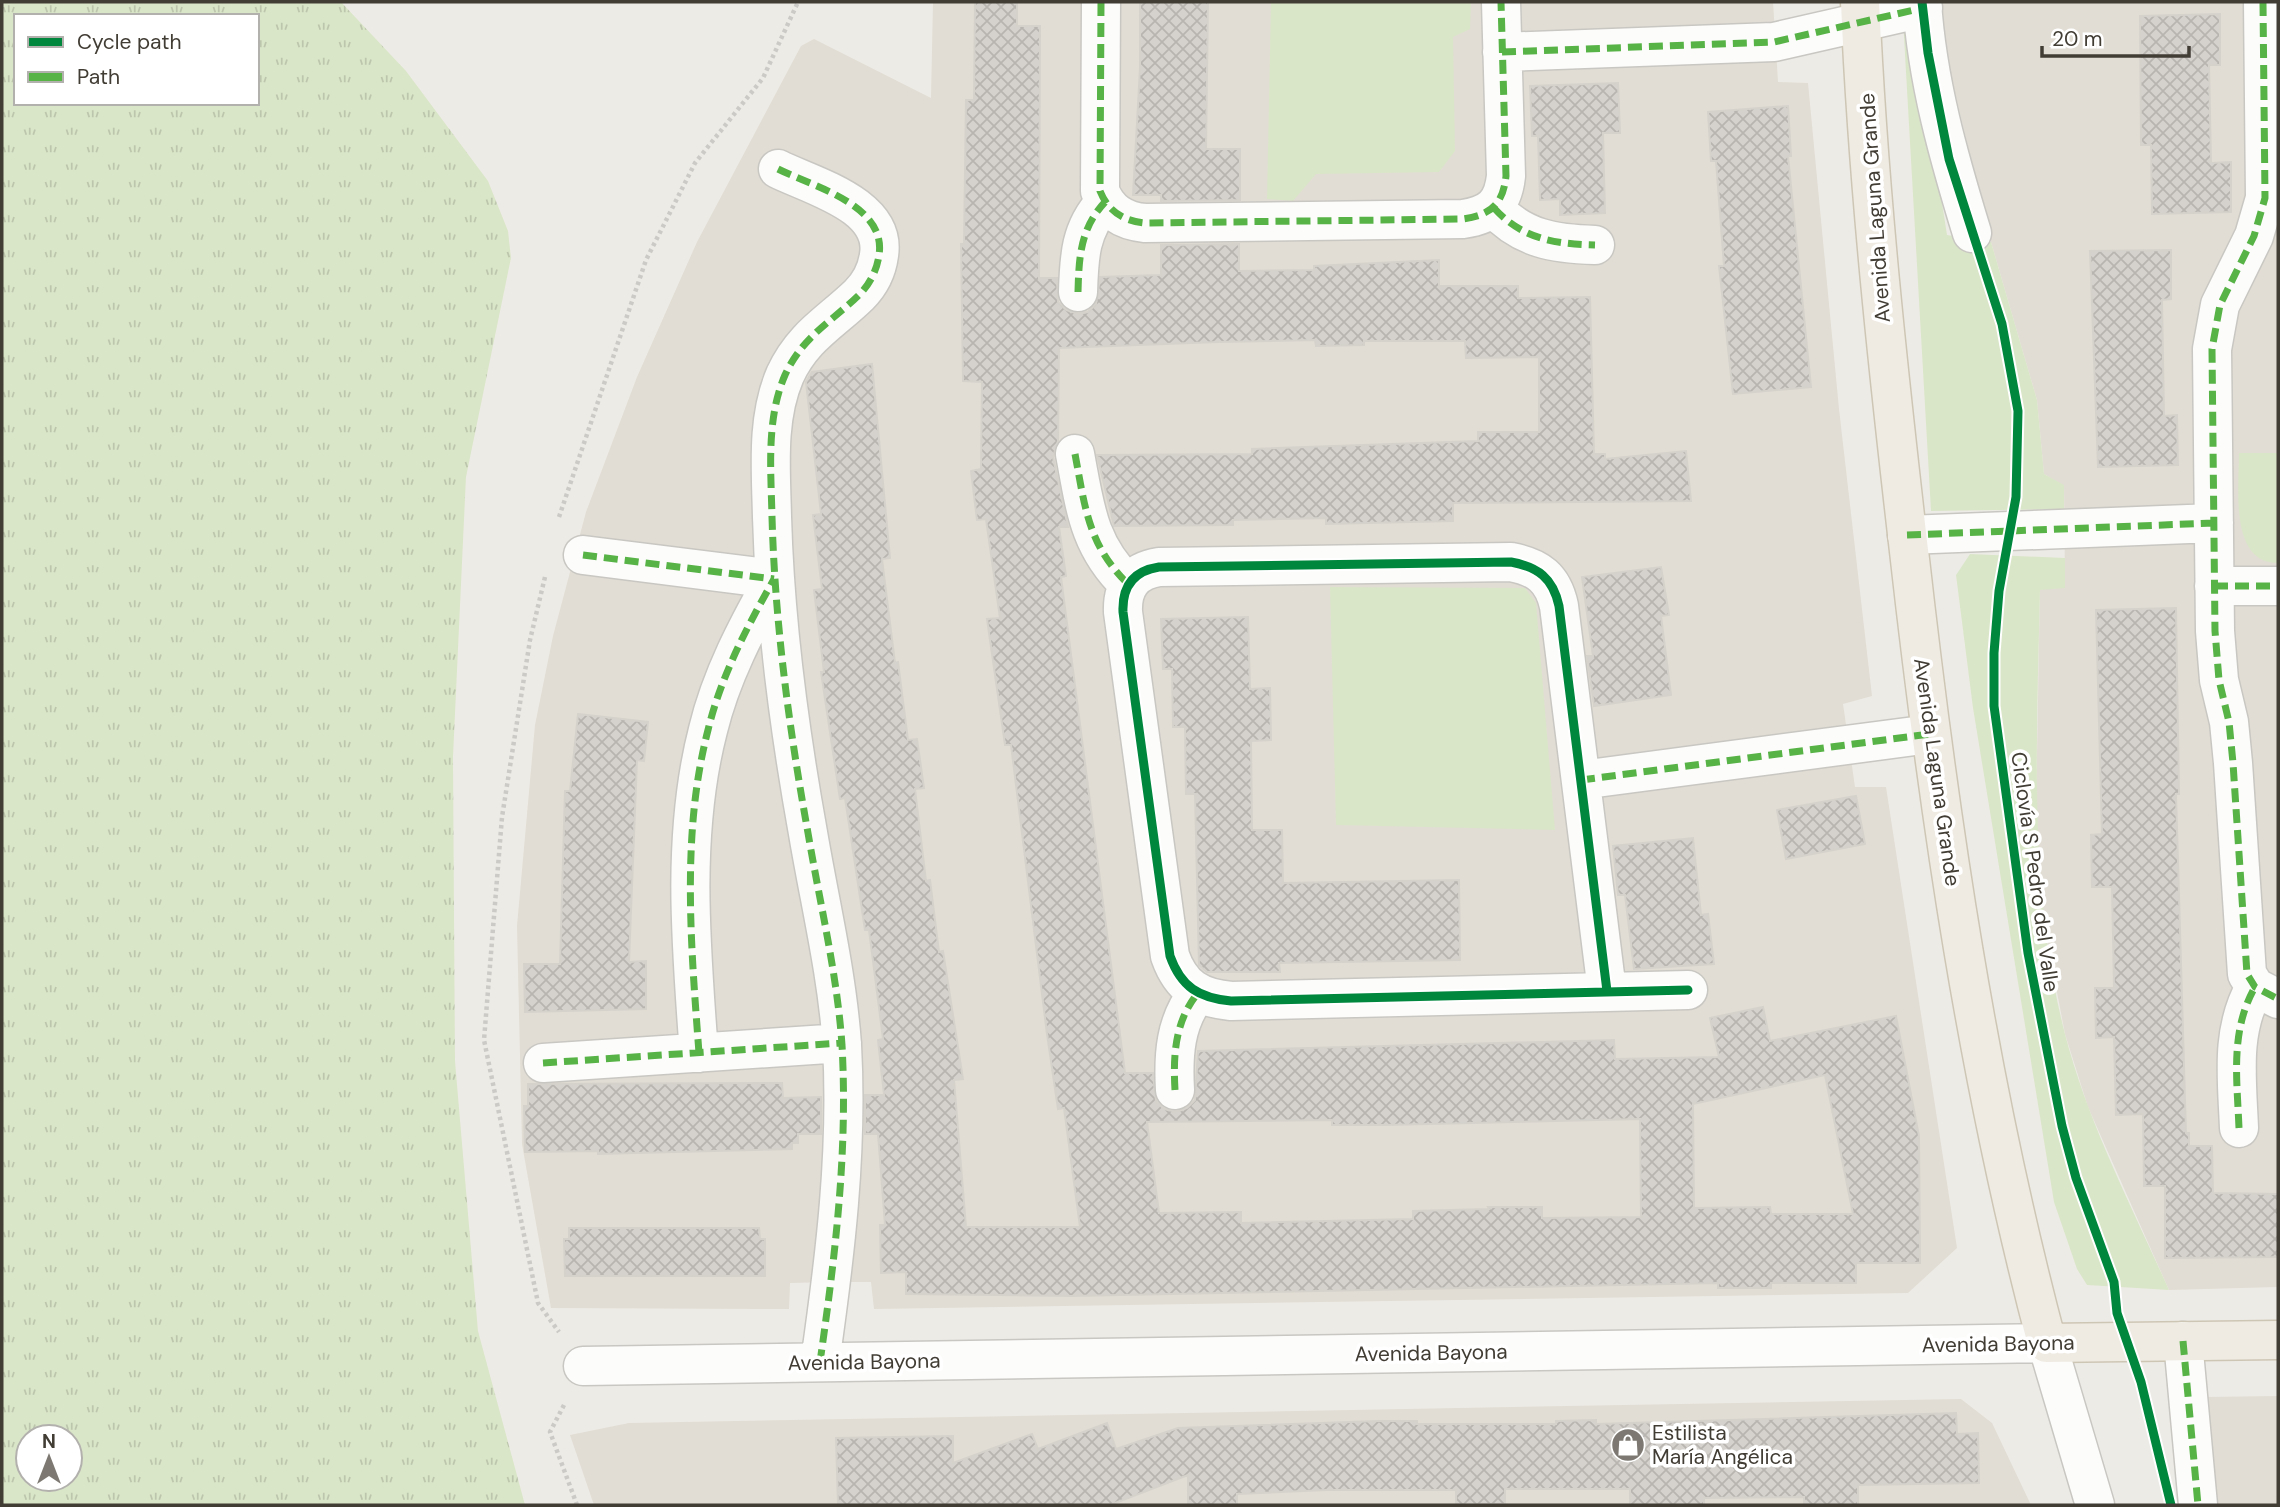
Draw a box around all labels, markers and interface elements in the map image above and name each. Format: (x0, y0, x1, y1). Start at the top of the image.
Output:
legend (14, 14, 259, 105)
scale bar (2042, 14, 2189, 58)
text: 20 m (2052, 25, 2103, 53)
text: Cycle path (77, 28, 182, 56)
text: Path (77, 63, 120, 91)
street label: Avenida Laguna Grande (1853, 92, 1897, 324)
street label: Avenida Laguna Grande (1907, 656, 1967, 888)
street label: Ciclovía S Pedro del Valle (2004, 750, 2066, 994)
street label: Avenida Bayona (1921, 1329, 2075, 1359)
street label: Avenida Bayona (1354, 1338, 1508, 1368)
street label: Avenida Bayona (787, 1347, 941, 1377)
place label: Estilista María Angélica (1652, 1419, 1793, 1471)
north arrow (14, 1423, 84, 1493)
shop icon: Estilista María Angélica (1609, 1426, 1647, 1464)
text: N (42, 1429, 56, 1454)

